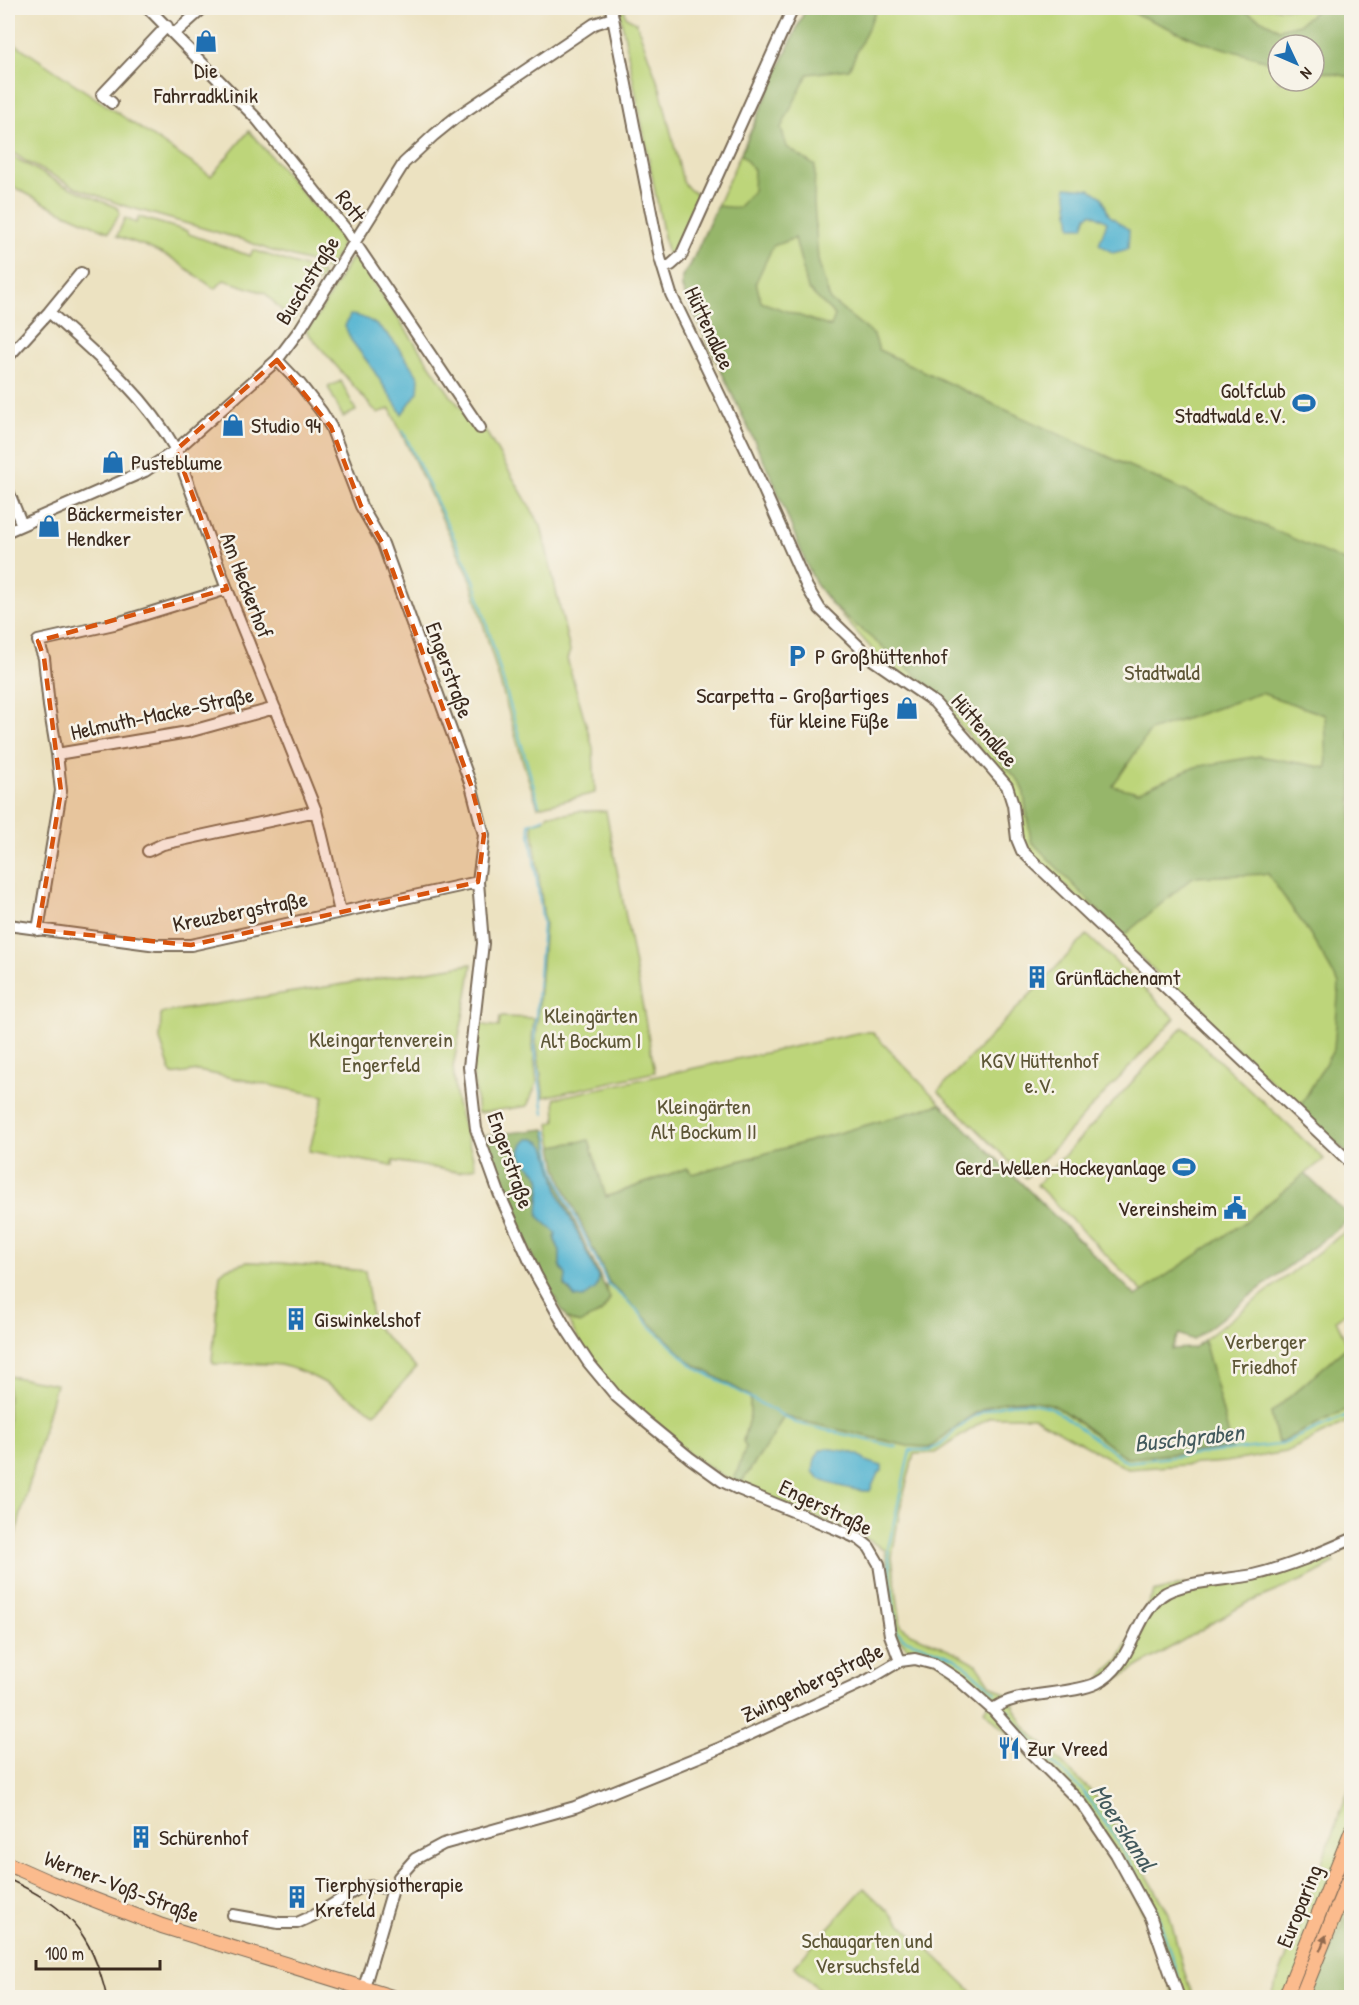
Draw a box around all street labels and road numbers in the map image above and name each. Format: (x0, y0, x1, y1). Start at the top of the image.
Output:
street label: Rott (329, 183, 373, 229)
street label: Buschstraße (268, 230, 346, 330)
street label: Hüttenallee (678, 282, 742, 375)
street label: Am Heckerhof (213, 528, 281, 642)
street label: Engerstraße (419, 618, 481, 722)
street label: Helmuth-Macke-Straße (68, 679, 257, 747)
street label: Hüttenallee (945, 687, 1026, 773)
street label: Kreuzbergstraße (170, 883, 310, 939)
street label: Engerstraße (481, 1108, 542, 1212)
street label: Engerstraße (774, 1472, 878, 1543)
street label: Zwingenbergstraße (736, 1635, 888, 1729)
street label: Werner-Voß-Straße (40, 1843, 204, 1929)
street label: Europaring (1269, 1860, 1329, 1952)

